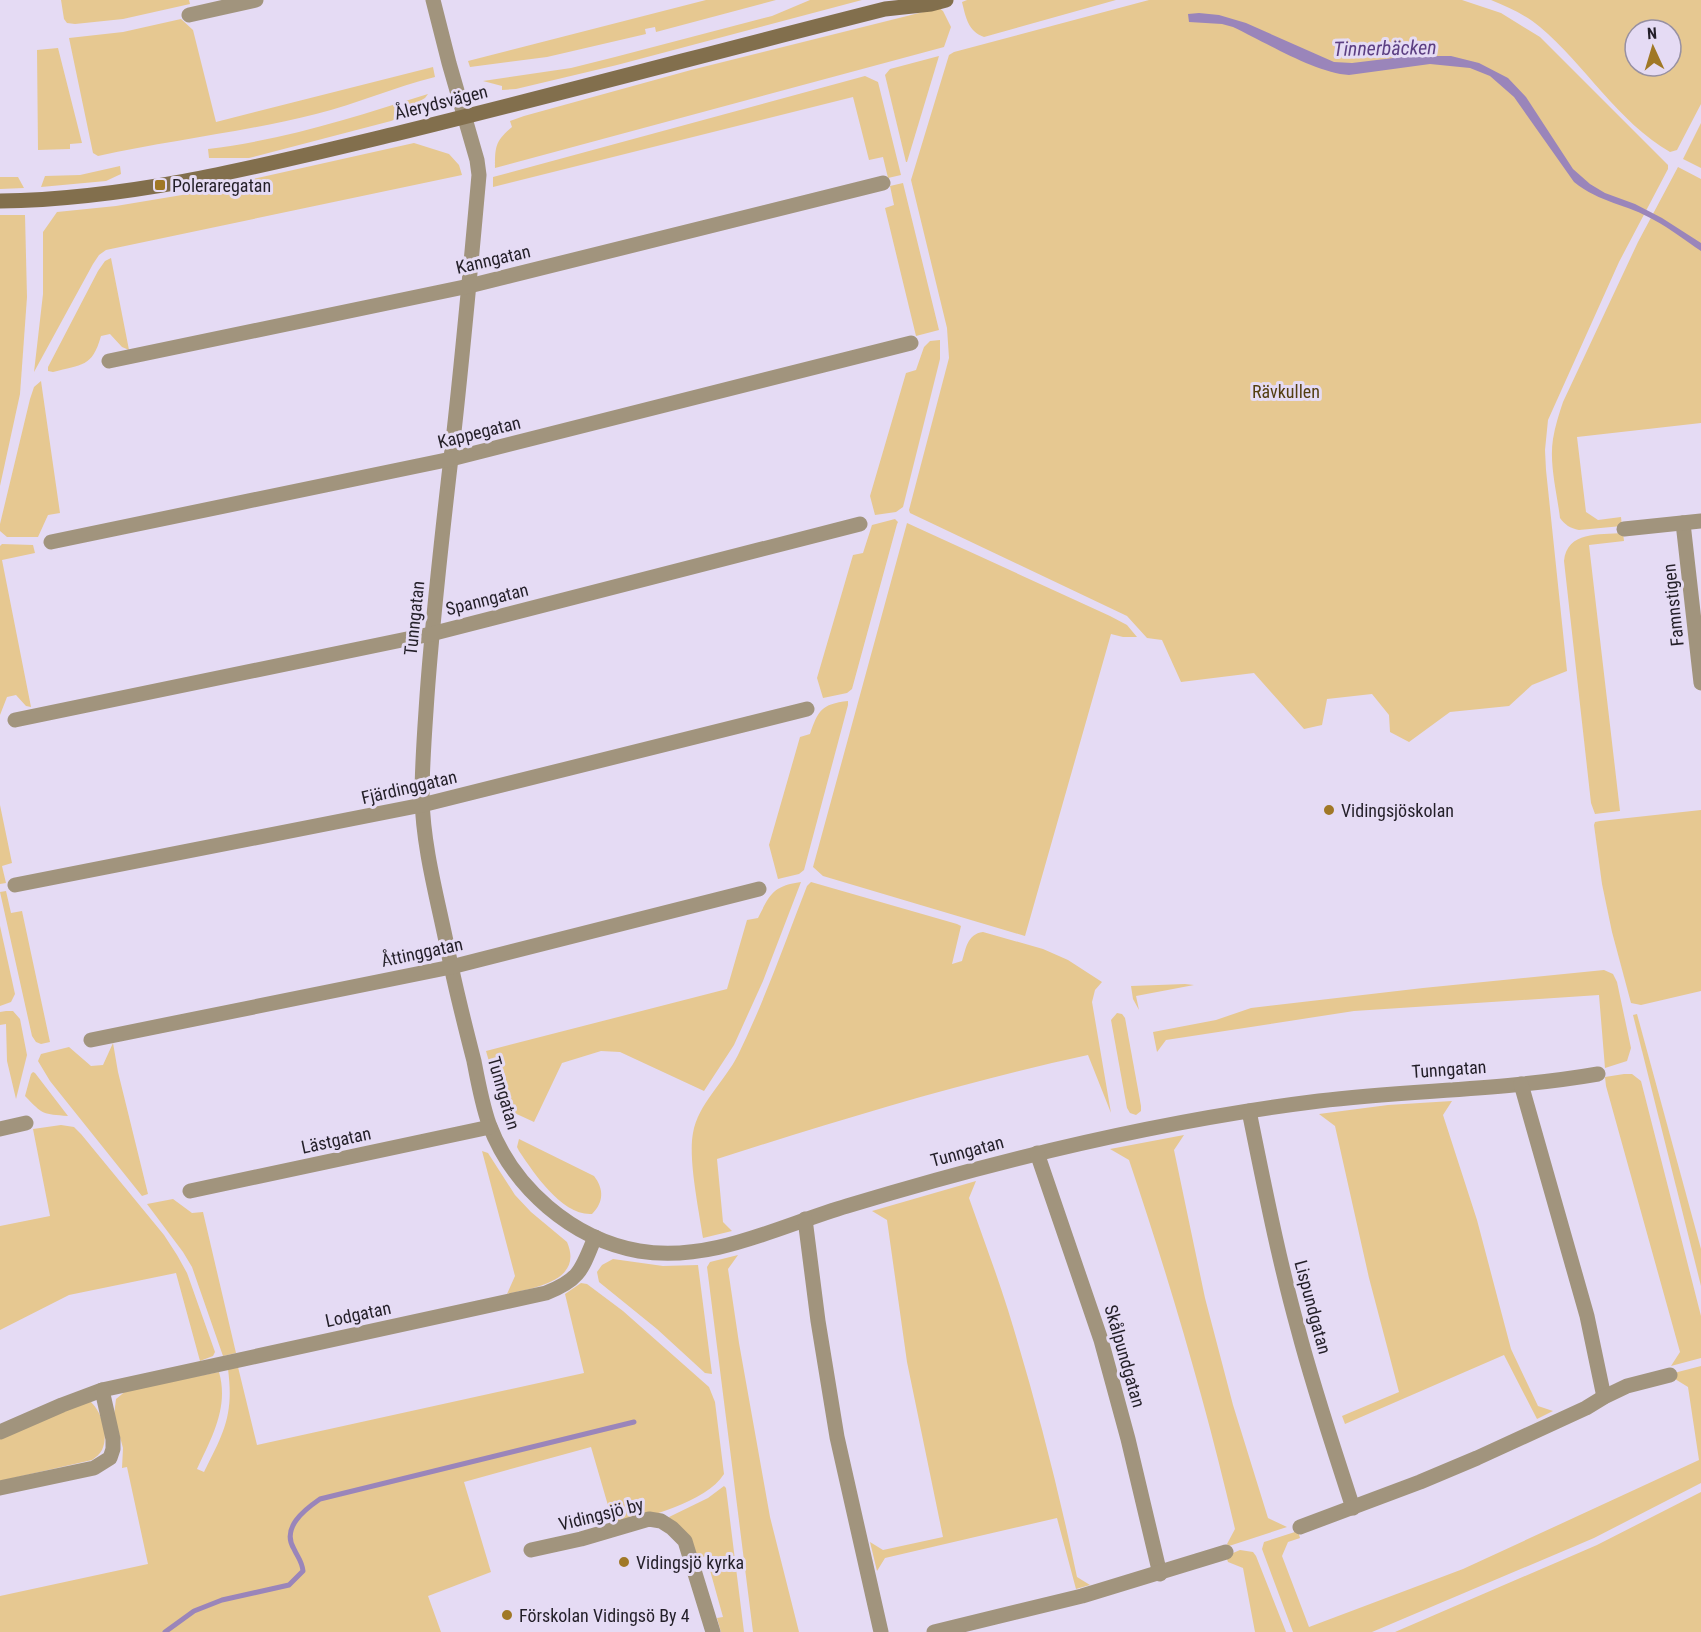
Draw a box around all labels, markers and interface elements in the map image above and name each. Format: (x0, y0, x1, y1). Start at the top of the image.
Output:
north arrow (1623, 18, 1683, 78)
text: N (1646, 24, 1658, 43)
water label: Tinnerbäcken (1333, 35, 1437, 61)
street label: Ålerydsvägen (392, 79, 490, 124)
place label: Poleraregatan (172, 175, 271, 196)
marker: Poleraregatan (153, 178, 167, 192)
street label: Kanngatan (454, 240, 532, 278)
park label: Rävkullen (1252, 381, 1320, 402)
street label: Kappegatan (435, 412, 523, 452)
street label: Famnstigen (1658, 563, 1688, 647)
street label: Spanngatan (443, 579, 531, 619)
street label: Tunngatan (400, 580, 428, 656)
street label: Fjärdinggatan (359, 766, 459, 808)
place label: Vidingsjöskolan (1341, 800, 1454, 821)
marker: Vidingsjöskolan (1322, 803, 1336, 817)
street label: Åttinggatan (379, 932, 465, 971)
street label: Tunngatan (484, 1054, 524, 1132)
street label: Tunngatan (1411, 1056, 1487, 1082)
street label: Lästgatan (299, 1122, 373, 1158)
street label: Tunngatan (928, 1131, 1006, 1171)
street label: Lispundgatan (1290, 1258, 1336, 1356)
street label: Lodgatan (323, 1297, 393, 1331)
street label: Skålpundgatan (1100, 1302, 1150, 1410)
street label: Vidingsjö by (556, 1493, 646, 1535)
place label: Vidingsjö kyrka (636, 1552, 744, 1573)
marker: Vidingsjö kyrka (617, 1555, 631, 1569)
place label: Förskolan Vidingsö By 4 (519, 1605, 690, 1626)
marker: Förskolan Vidingsö By 4 (500, 1608, 514, 1622)

